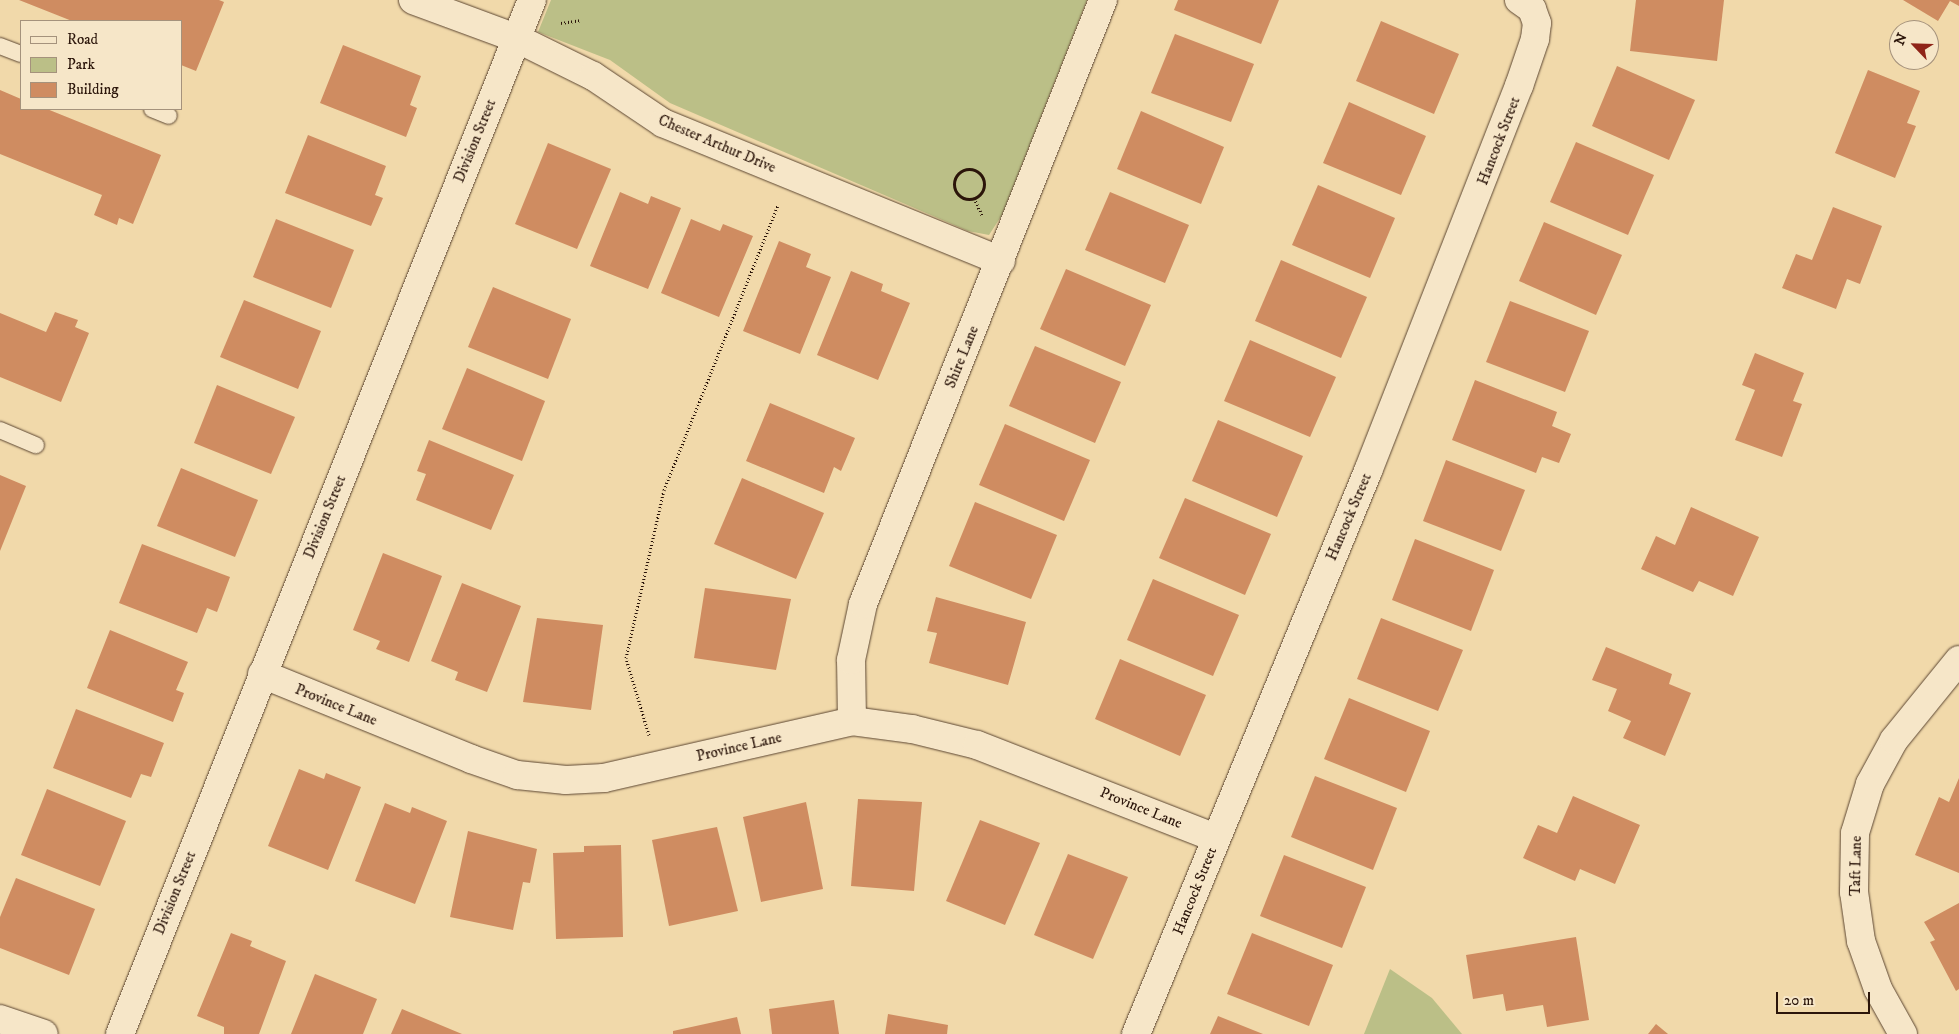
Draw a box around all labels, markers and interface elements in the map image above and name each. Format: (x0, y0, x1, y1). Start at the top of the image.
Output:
legend (20, 20, 182, 110)
north arrow (1889, 20, 1939, 70)
text: Road (67, 30, 98, 49)
text: N (1891, 30, 1912, 48)
text: Park (67, 55, 95, 74)
text: Building (67, 80, 119, 99)
street label: Hancock Street (1474, 94, 1524, 188)
street label: Division Street (450, 97, 500, 185)
street label: Chester Arthur Drive (656, 111, 778, 177)
street label: Shire Lane (941, 323, 983, 391)
street label: Hancock Street (1323, 471, 1375, 563)
street label: Division Street (300, 473, 350, 561)
street label: Province Lane (292, 680, 380, 730)
street label: Province Lane (695, 728, 783, 766)
street label: Province Lane (1097, 783, 1185, 833)
street label: Taft Lane (1846, 836, 1866, 896)
street label: Hancock Street (1169, 844, 1221, 938)
street label: Division Street (150, 849, 200, 937)
scale bar (1779, 982, 1873, 1014)
text: 20 m (1784, 991, 1814, 1010)

